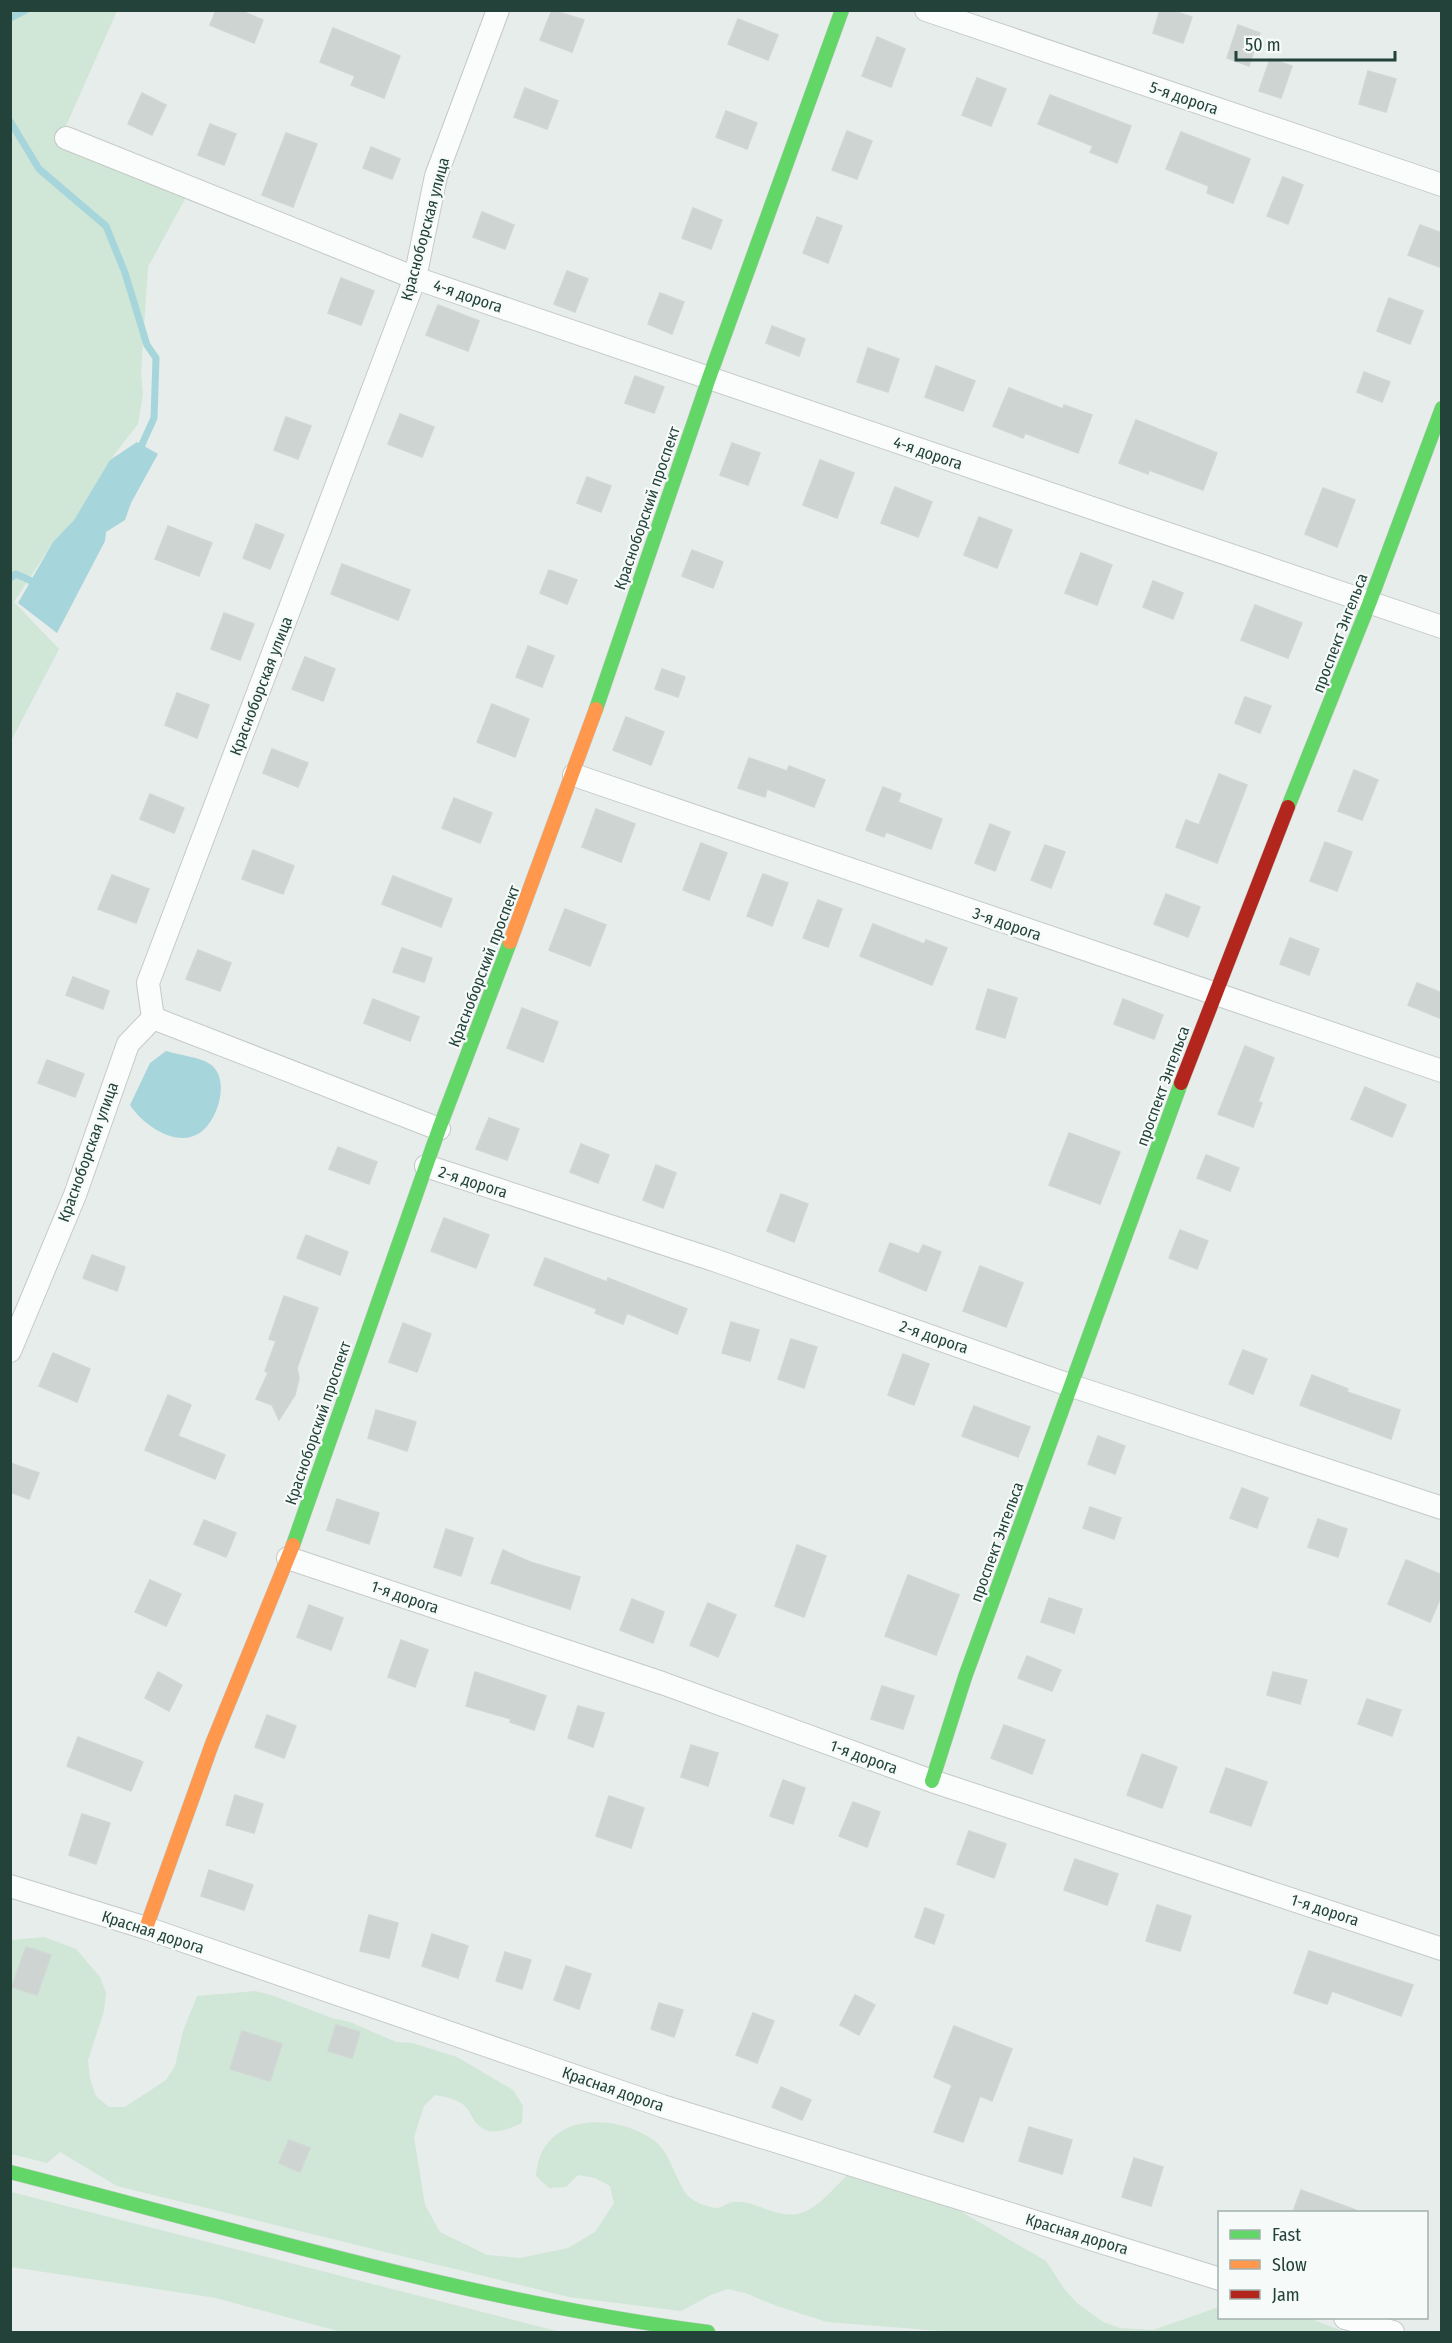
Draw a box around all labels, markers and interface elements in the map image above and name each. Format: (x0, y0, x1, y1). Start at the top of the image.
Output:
scale bar (1236, 24, 1395, 62)
text: 50 m (1245, 34, 1281, 56)
street label: 5-я дорога (1147, 77, 1221, 119)
street label: Красноборская улица (397, 155, 453, 303)
street label: 4-я дорога (431, 275, 505, 317)
street label: Красноборский проспект (610, 423, 684, 592)
street label: 4-я дорога (891, 432, 965, 474)
street label: проспект Энгельса (1308, 570, 1372, 695)
street label: Красноборская улица (226, 614, 296, 758)
street label: Красноборский проспект (444, 882, 524, 1050)
street label: 3-я дорога (970, 903, 1044, 945)
street label: проспект Энгельса (1132, 1023, 1194, 1149)
street label: Красноборская улица (54, 1079, 122, 1225)
street label: 2-я дорога (436, 1162, 510, 1202)
street label: 2-я дорога (897, 1316, 971, 1358)
street label: Красноборский проспект (281, 1338, 355, 1507)
street label: проспект Энгельса (966, 1479, 1028, 1605)
street label: 1-я дорога (369, 1577, 442, 1618)
street label: 1-я дорога (828, 1736, 900, 1778)
street label: 1-я дорога (1289, 1890, 1362, 1930)
street label: Красная дорога (99, 1907, 207, 1958)
street label: Красная дорога (560, 2063, 667, 2115)
street label: Красная дорога (1023, 2209, 1131, 2259)
legend (1218, 2211, 1428, 2319)
text: Fast (1272, 2224, 1301, 2246)
text: Slow (1272, 2254, 1307, 2276)
text: Jam (1272, 2284, 1300, 2306)

